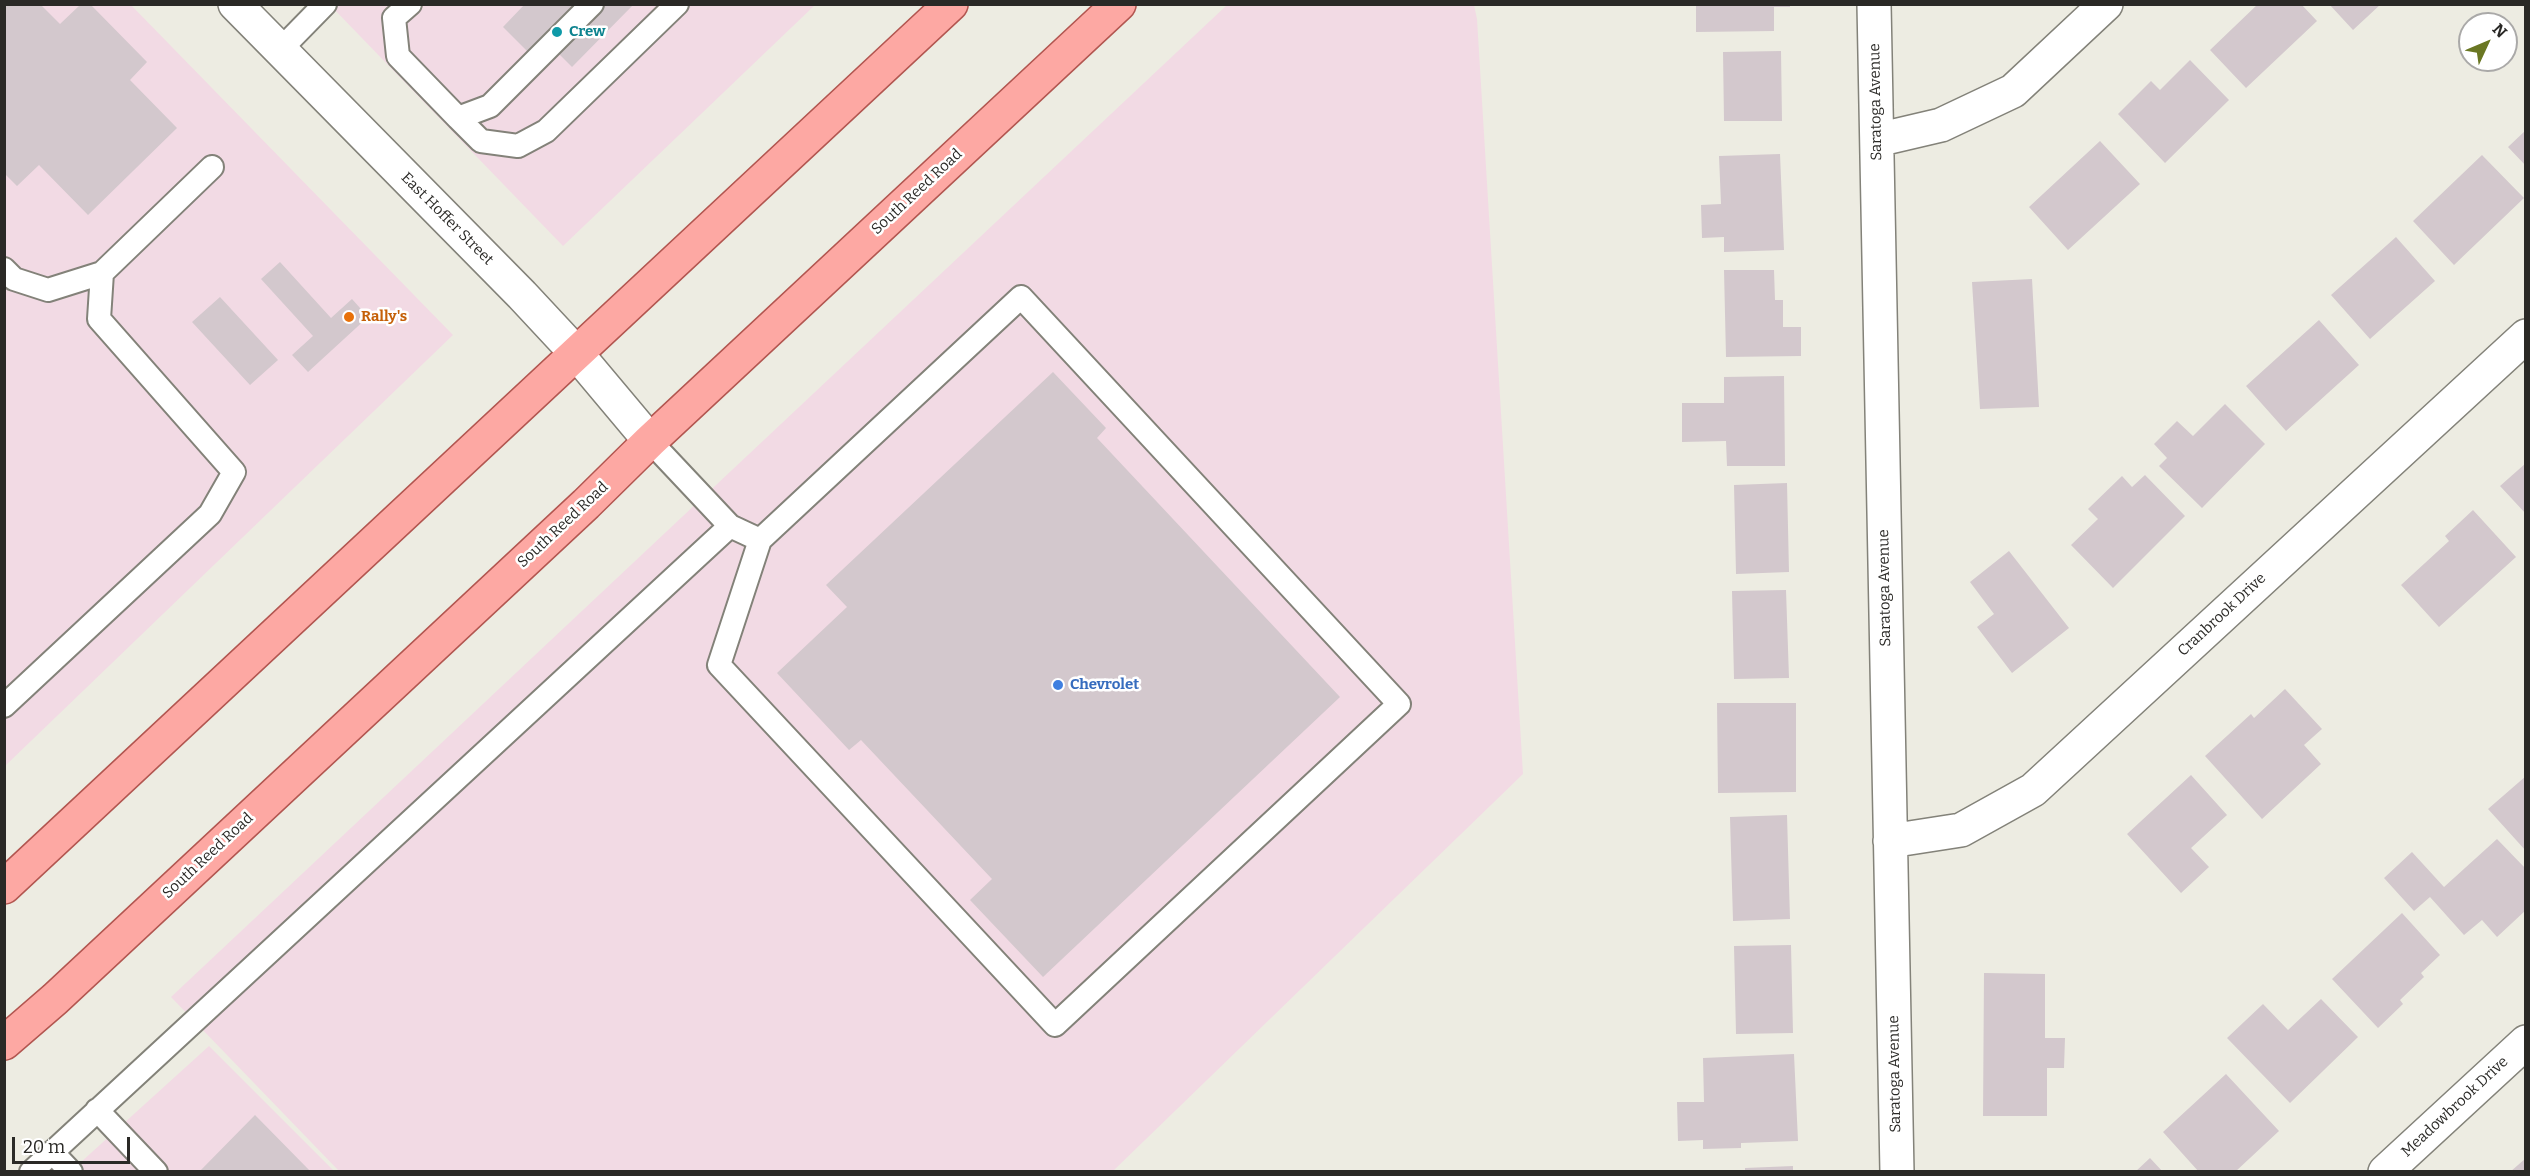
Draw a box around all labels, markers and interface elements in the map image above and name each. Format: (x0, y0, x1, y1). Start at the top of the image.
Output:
north arrow (2458, 12, 2518, 72)
text: N (2489, 19, 2511, 42)
place label: Crew (569, 23, 606, 41)
marker: Crew (550, 25, 564, 39)
street label: Saratoga Avenue (1866, 43, 1886, 161)
street label: South Reed Road (868, 145, 966, 239)
street label: East Hoffer Street (397, 169, 497, 269)
place label: Rally's (361, 308, 407, 326)
marker: Rally's (342, 310, 356, 324)
street label: South Reed Road (514, 478, 612, 572)
street label: Saratoga Avenue (1875, 529, 1895, 647)
street label: Cranbrook Drive (2174, 570, 2270, 660)
place label: Chevrolet (1070, 676, 1139, 694)
marker: Chevrolet (1051, 678, 1065, 692)
street label: South Reed Road (159, 809, 257, 903)
street label: Saratoga Avenue (1885, 1015, 1905, 1133)
street label: Meadowbrook Drive (2398, 1053, 2512, 1161)
scale bar (15, 1125, 134, 1163)
text: 20 m (23, 1136, 65, 1158)

